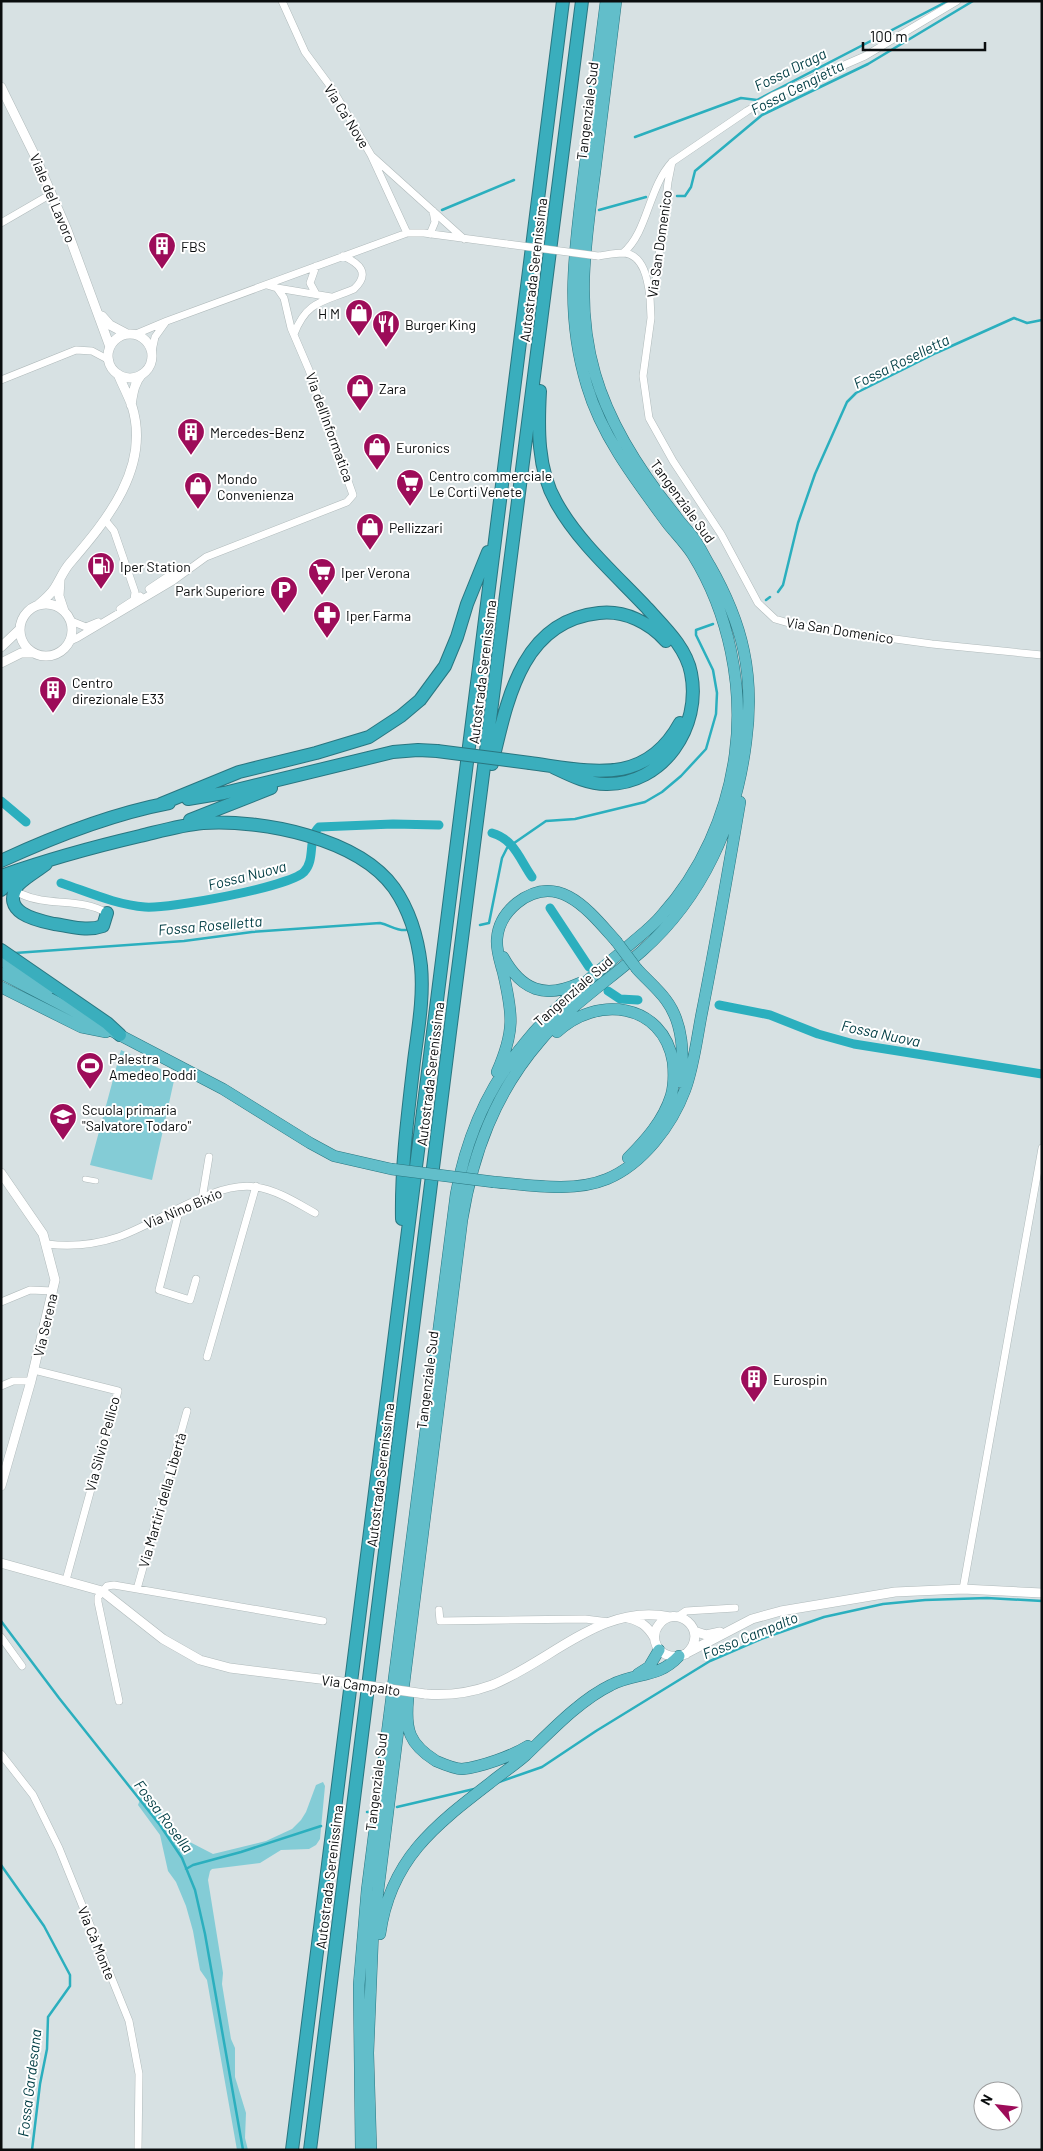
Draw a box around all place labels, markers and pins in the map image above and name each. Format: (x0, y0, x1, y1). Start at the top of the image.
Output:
building icon: FBS (147, 231, 177, 270)
place label: FBS (181, 238, 206, 255)
shop icon: H M (344, 298, 374, 337)
place label: H M (318, 305, 340, 322)
restaurant icon: Burger King (371, 309, 401, 348)
place label: Burger King (405, 316, 476, 333)
shop icon: Zara (345, 373, 375, 412)
place label: Zara (379, 380, 406, 397)
building icon: Mercedes-Benz (176, 417, 206, 456)
place label: Mercedes-Benz (210, 424, 304, 441)
shop icon: Euronics (362, 432, 392, 471)
place label: Euronics (396, 439, 450, 456)
place label: Centro commerciale Le Corti Venete (429, 467, 552, 500)
supermarket icon: Centro commerciale Le Corti Venete (395, 468, 425, 507)
place label: Mondo Convenienza (217, 470, 294, 503)
shop icon: Mondo Convenienza (183, 471, 213, 510)
shop icon: Pellizzari (355, 512, 385, 551)
place label: Pellizzari (389, 519, 443, 536)
fuel station icon: Iper Station (86, 551, 116, 590)
supermarket icon: Iper Verona (307, 557, 337, 596)
place label: Iper Station (120, 558, 191, 575)
place label: Iper Verona (341, 564, 410, 581)
parking icon: Park Superiore (269, 575, 299, 614)
place label: Park Superiore (175, 582, 265, 599)
pharmacy icon: Iper Farma (312, 600, 342, 639)
place label: Iper Farma (346, 607, 411, 624)
place label: Centro direzionale E33 (72, 674, 164, 707)
building icon: Centro direzionale E33 (38, 675, 68, 714)
place label: Palestra Amedeo Poddi (109, 1050, 197, 1083)
sports icon: Palestra Amedeo Poddi (75, 1051, 105, 1090)
place label: Scuola primaria "Salvatore Todaro" (82, 1101, 192, 1134)
school or university icon: Scuola primaria "Salvatore Todaro" (48, 1102, 78, 1141)
building icon: Eurospin (739, 1364, 769, 1403)
place label: Eurospin (773, 1371, 827, 1388)

